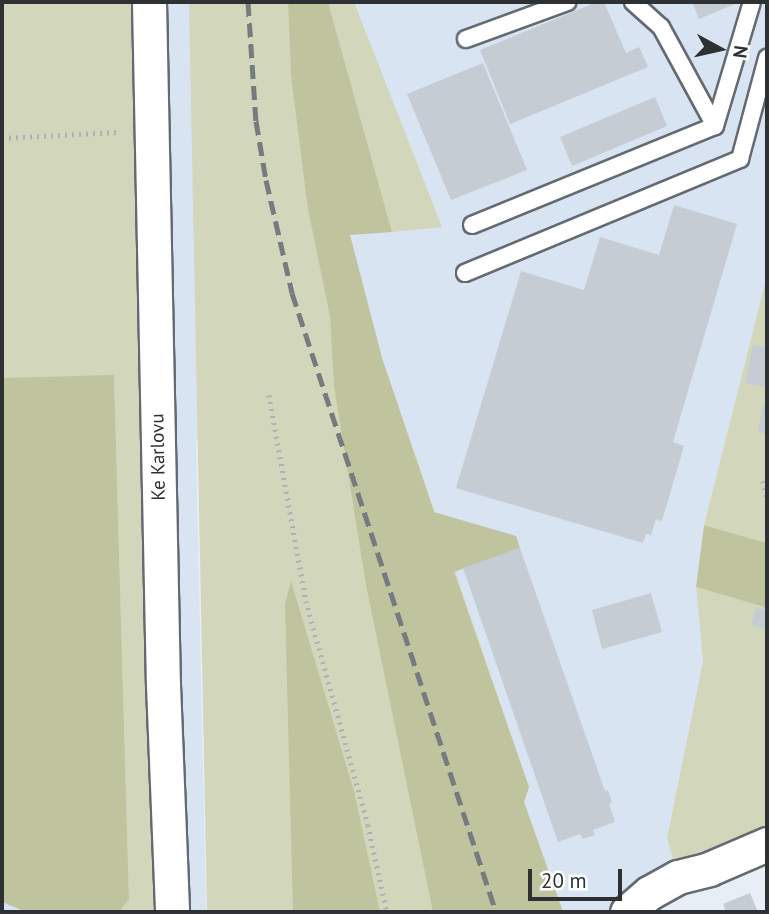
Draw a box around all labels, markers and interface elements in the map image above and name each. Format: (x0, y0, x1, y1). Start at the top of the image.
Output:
north arrow (685, 14, 755, 84)
text: N (728, 44, 754, 60)
street label: Ke Karlovu (146, 413, 170, 501)
scale bar (531, 855, 626, 899)
text: 20 m (541, 867, 587, 894)

